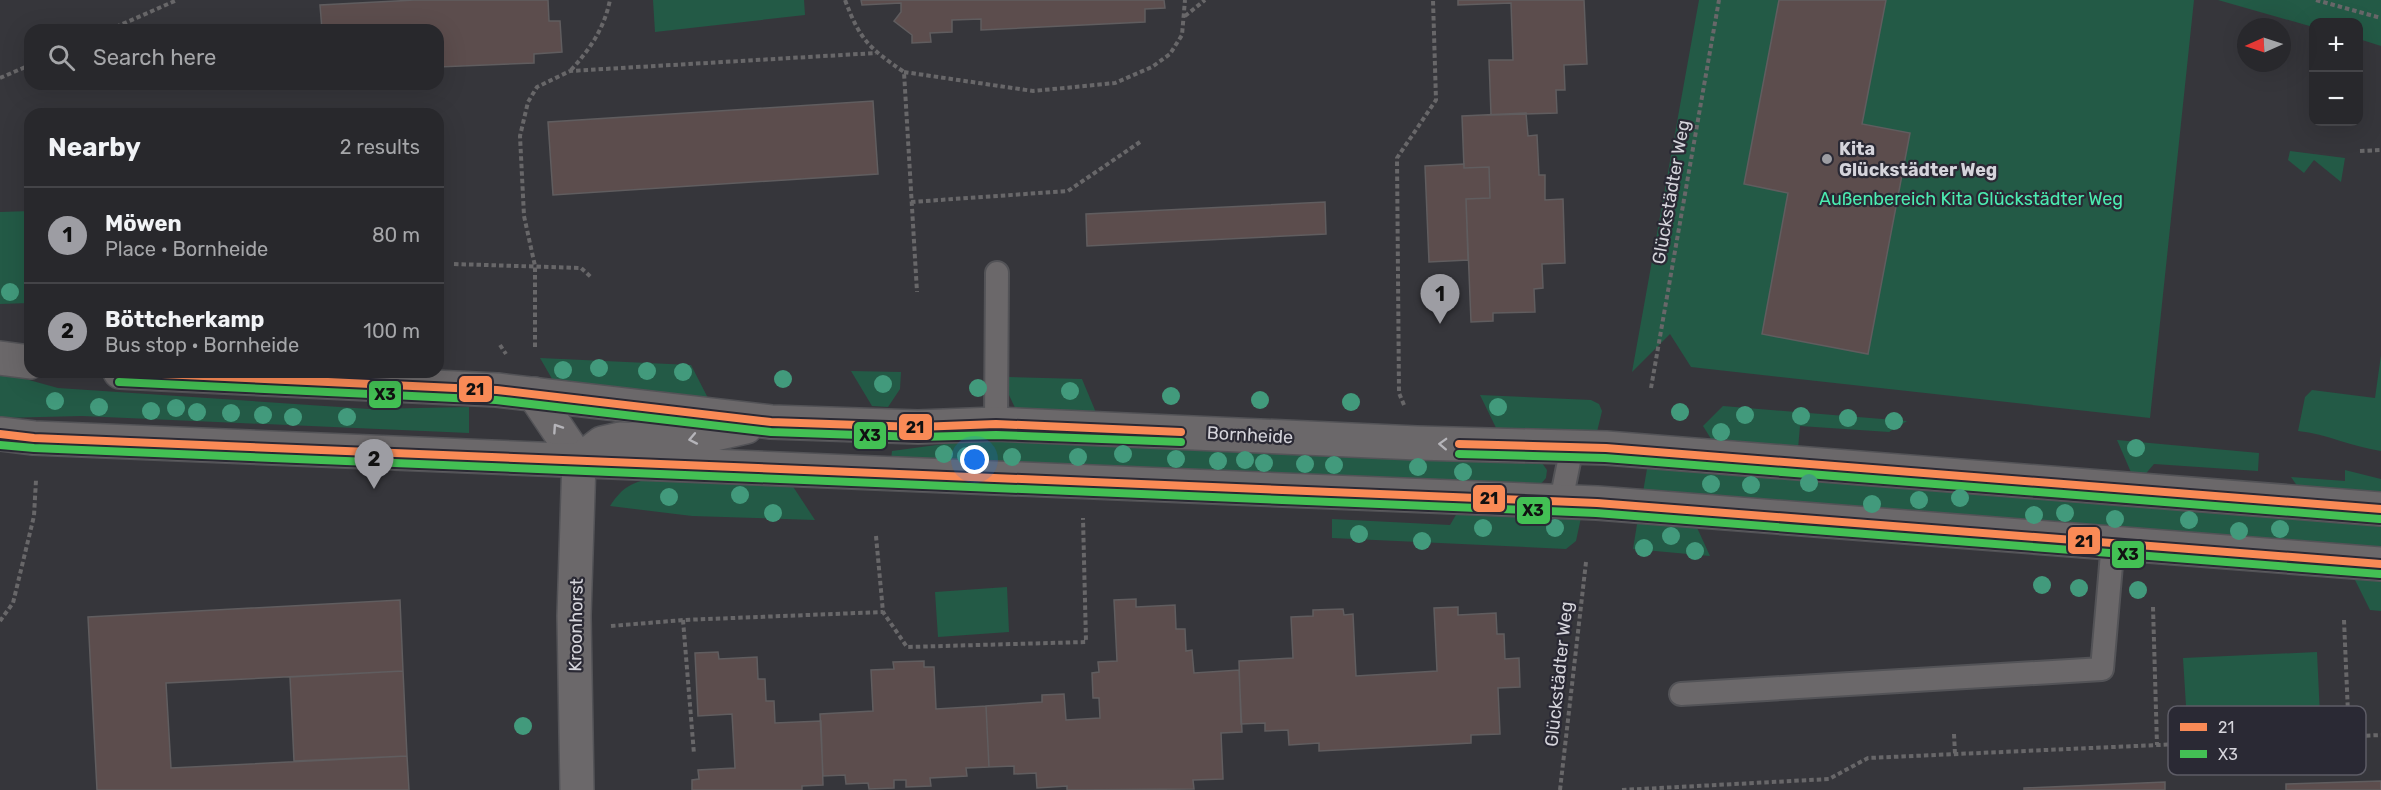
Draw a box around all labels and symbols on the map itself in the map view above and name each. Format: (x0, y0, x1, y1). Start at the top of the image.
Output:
north arrow (2237, 18, 2291, 72)
street label: Glückstädter Weg (1647, 118, 1695, 266)
place label: Kita Glückstädter Weg (1839, 138, 1997, 181)
marker: Kita Glückstädter Weg (1820, 152, 1834, 166)
park label: Außenbereich Kita Glückstädter Weg (1819, 188, 2123, 210)
pin: 1 (1420, 274, 1460, 324)
line badge: 21 (458, 375, 493, 403)
line badge: X3 (368, 380, 402, 409)
text: 21 (466, 380, 484, 399)
text: X3 (374, 385, 396, 404)
line badge: 21 (898, 413, 933, 441)
text: 21 (906, 418, 924, 437)
line badge: X3 (853, 421, 887, 450)
street label: Bornheide (1206, 422, 1294, 448)
one-way arrow (553, 423, 564, 434)
text: X3 (859, 426, 881, 445)
one-way arrow (689, 432, 699, 445)
one-way arrow (1438, 437, 1447, 450)
pin: 2 (354, 440, 394, 489)
your location (960, 445, 989, 474)
line badge: 21 (1472, 484, 1506, 513)
text: 21 (1480, 489, 1498, 508)
line badge: X3 (1516, 496, 1551, 525)
text: X3 (1522, 501, 1544, 520)
line badge: 21 (2067, 526, 2101, 555)
text: 21 (2075, 532, 2093, 551)
line badge: X3 (2111, 540, 2145, 569)
text: X3 (2117, 545, 2139, 564)
street label: Kroonhorst (564, 578, 588, 672)
street label: Glückstädter Weg (1540, 600, 1578, 748)
legend (2168, 706, 2366, 775)
text: 21 (2218, 718, 2234, 737)
text: X3 (2218, 745, 2238, 764)

